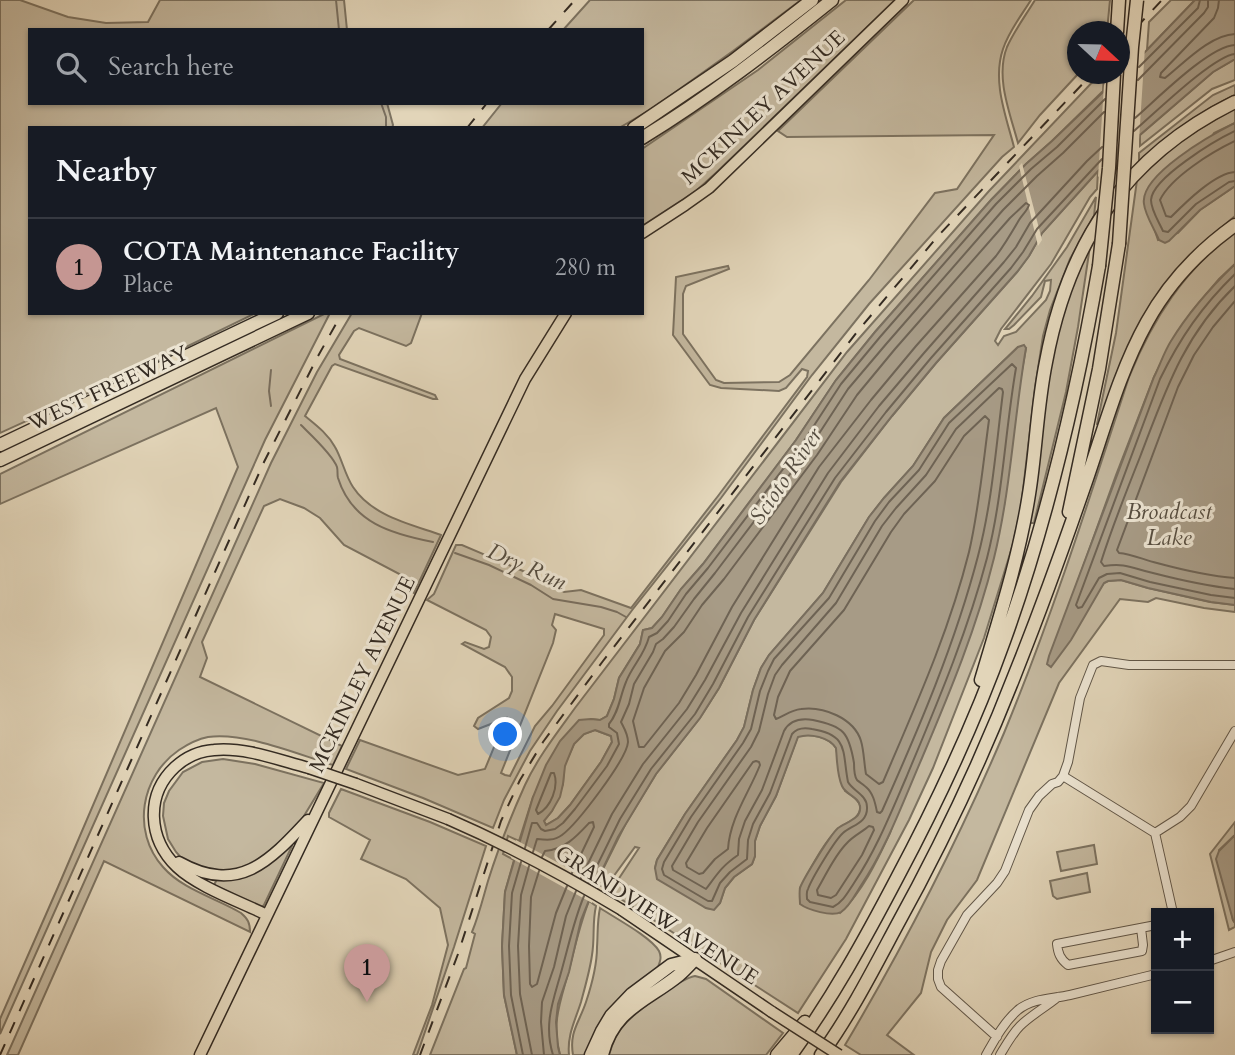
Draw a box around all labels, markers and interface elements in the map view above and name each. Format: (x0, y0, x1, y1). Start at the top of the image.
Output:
north arrow (1067, 21, 1130, 84)
street label: MCKINLEY AVENUE (675, 23, 852, 191)
search box (28, 28, 644, 105)
icon: search (52, 48, 90, 86)
text: Search here (108, 49, 234, 84)
text: Nearby (56, 151, 157, 192)
text: COTA Maintenance Facility (123, 234, 459, 269)
text: 1 (73, 252, 85, 283)
text: 280 m (555, 252, 616, 283)
text: Place (123, 269, 173, 300)
street label: WEST FREEWAY (22, 338, 193, 439)
water label: Scioto River (742, 421, 830, 531)
water label: Broadcast Lake (1126, 496, 1213, 553)
water label: Dry Run (482, 535, 572, 598)
street label: MCKINLEY AVENUE (302, 571, 423, 777)
your location (488, 717, 522, 751)
street label: GRANDVIEW AVENUE (550, 839, 764, 992)
map controls (1151, 908, 1214, 1034)
button: + (1151, 908, 1214, 971)
pin: 1 (344, 944, 390, 1002)
button: − (1151, 971, 1214, 1034)

